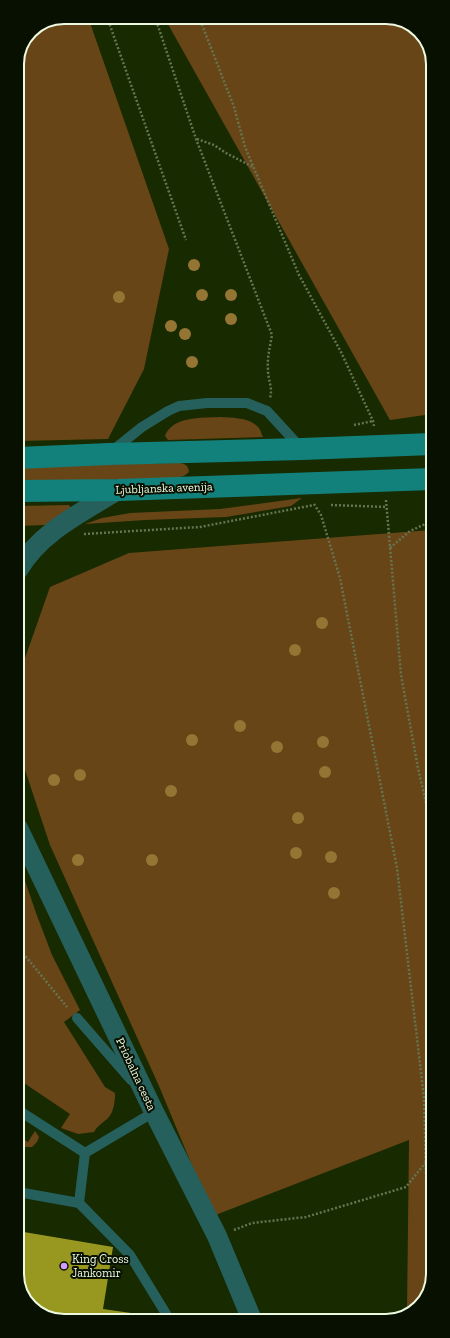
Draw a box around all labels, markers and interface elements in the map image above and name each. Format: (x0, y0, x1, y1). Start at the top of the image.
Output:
street label: Ljubljanska avenija (115, 479, 213, 498)
street label: Priobalna cesta (113, 1035, 159, 1113)
place label: King Cross Jankomir (72, 1252, 129, 1280)
marker: King Cross Jankomir (59, 1261, 69, 1271)

